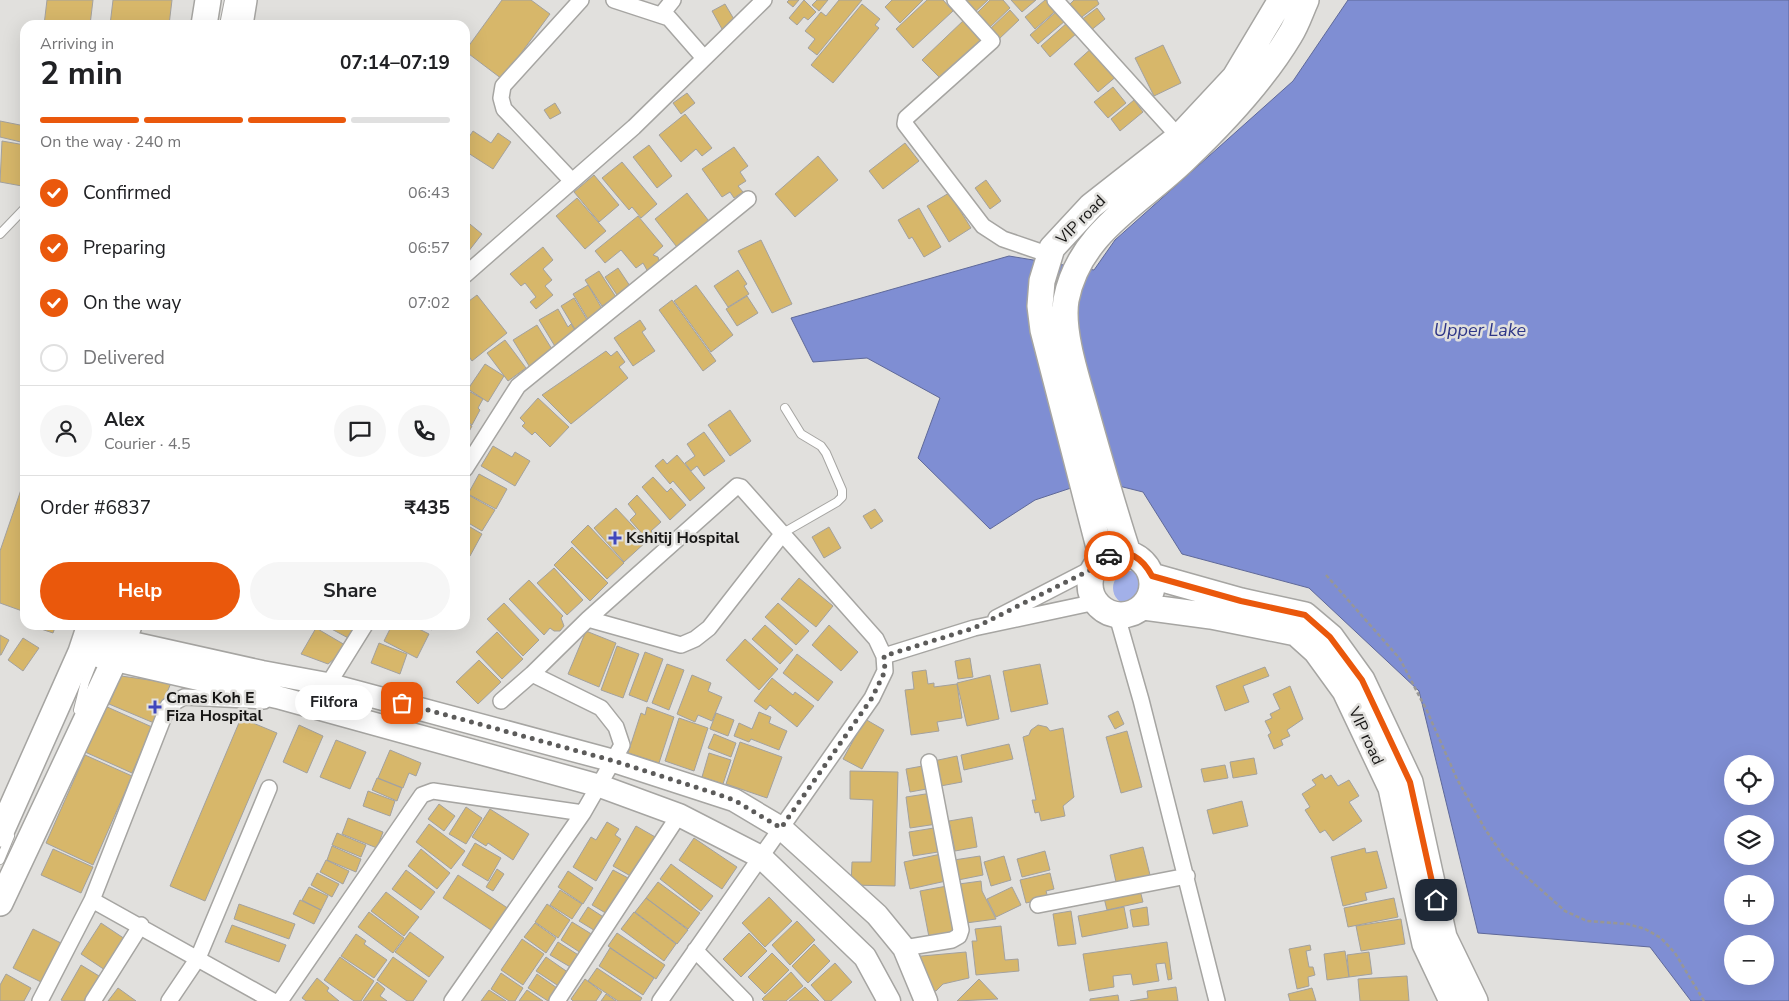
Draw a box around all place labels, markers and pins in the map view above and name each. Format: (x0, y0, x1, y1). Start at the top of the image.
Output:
place label: Kshitij Hospital (626, 527, 739, 549)
marker: Kshitij Hospital (608, 531, 622, 545)
pin (381, 682, 423, 724)
callout: Filfora (294, 686, 372, 720)
place label: Cmas Koh E Fiza Hospital (166, 687, 263, 727)
marker: Cmas Koh E Fiza Hospital (148, 700, 162, 714)
pin (1415, 879, 1457, 921)

